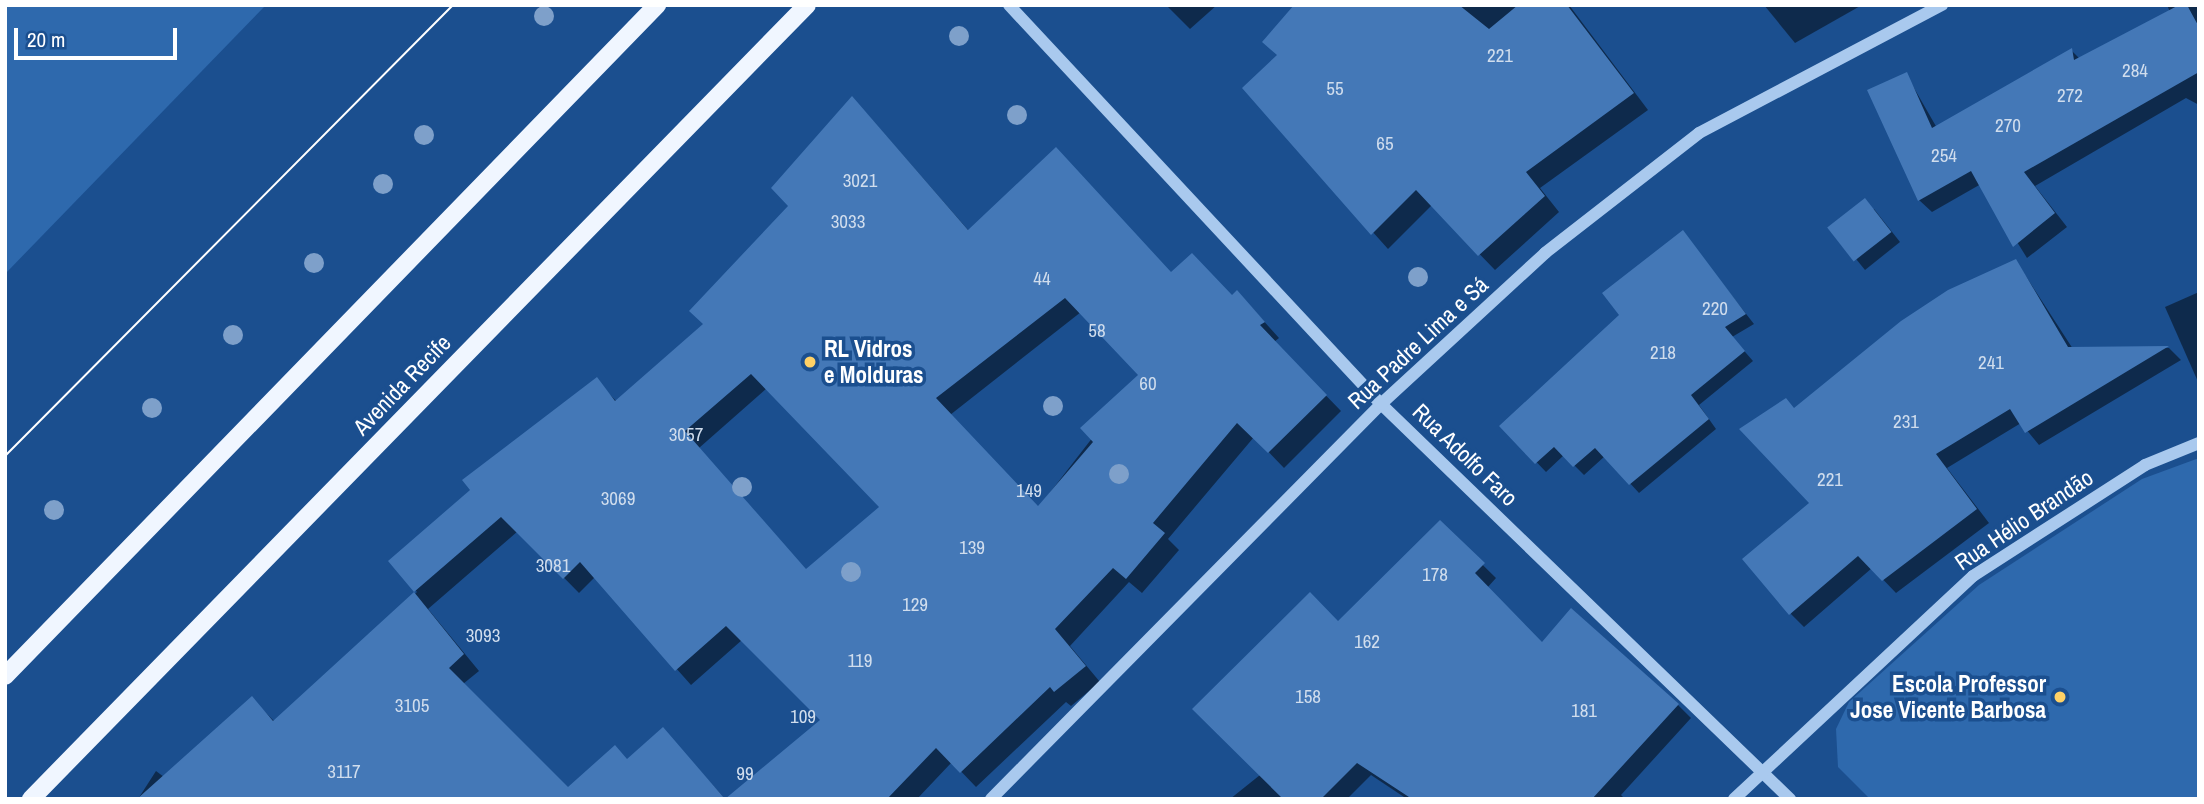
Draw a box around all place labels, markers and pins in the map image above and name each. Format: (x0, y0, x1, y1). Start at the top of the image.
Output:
place label: RL Vidros e Molduras (824, 335, 924, 389)
marker: RL Vidros e Molduras (802, 354, 818, 370)
place label: Escola Professor Jose Vicente Barbosa (1850, 670, 2046, 724)
marker: Escola Professor Jose Vicente Barbosa (2052, 689, 2068, 705)

